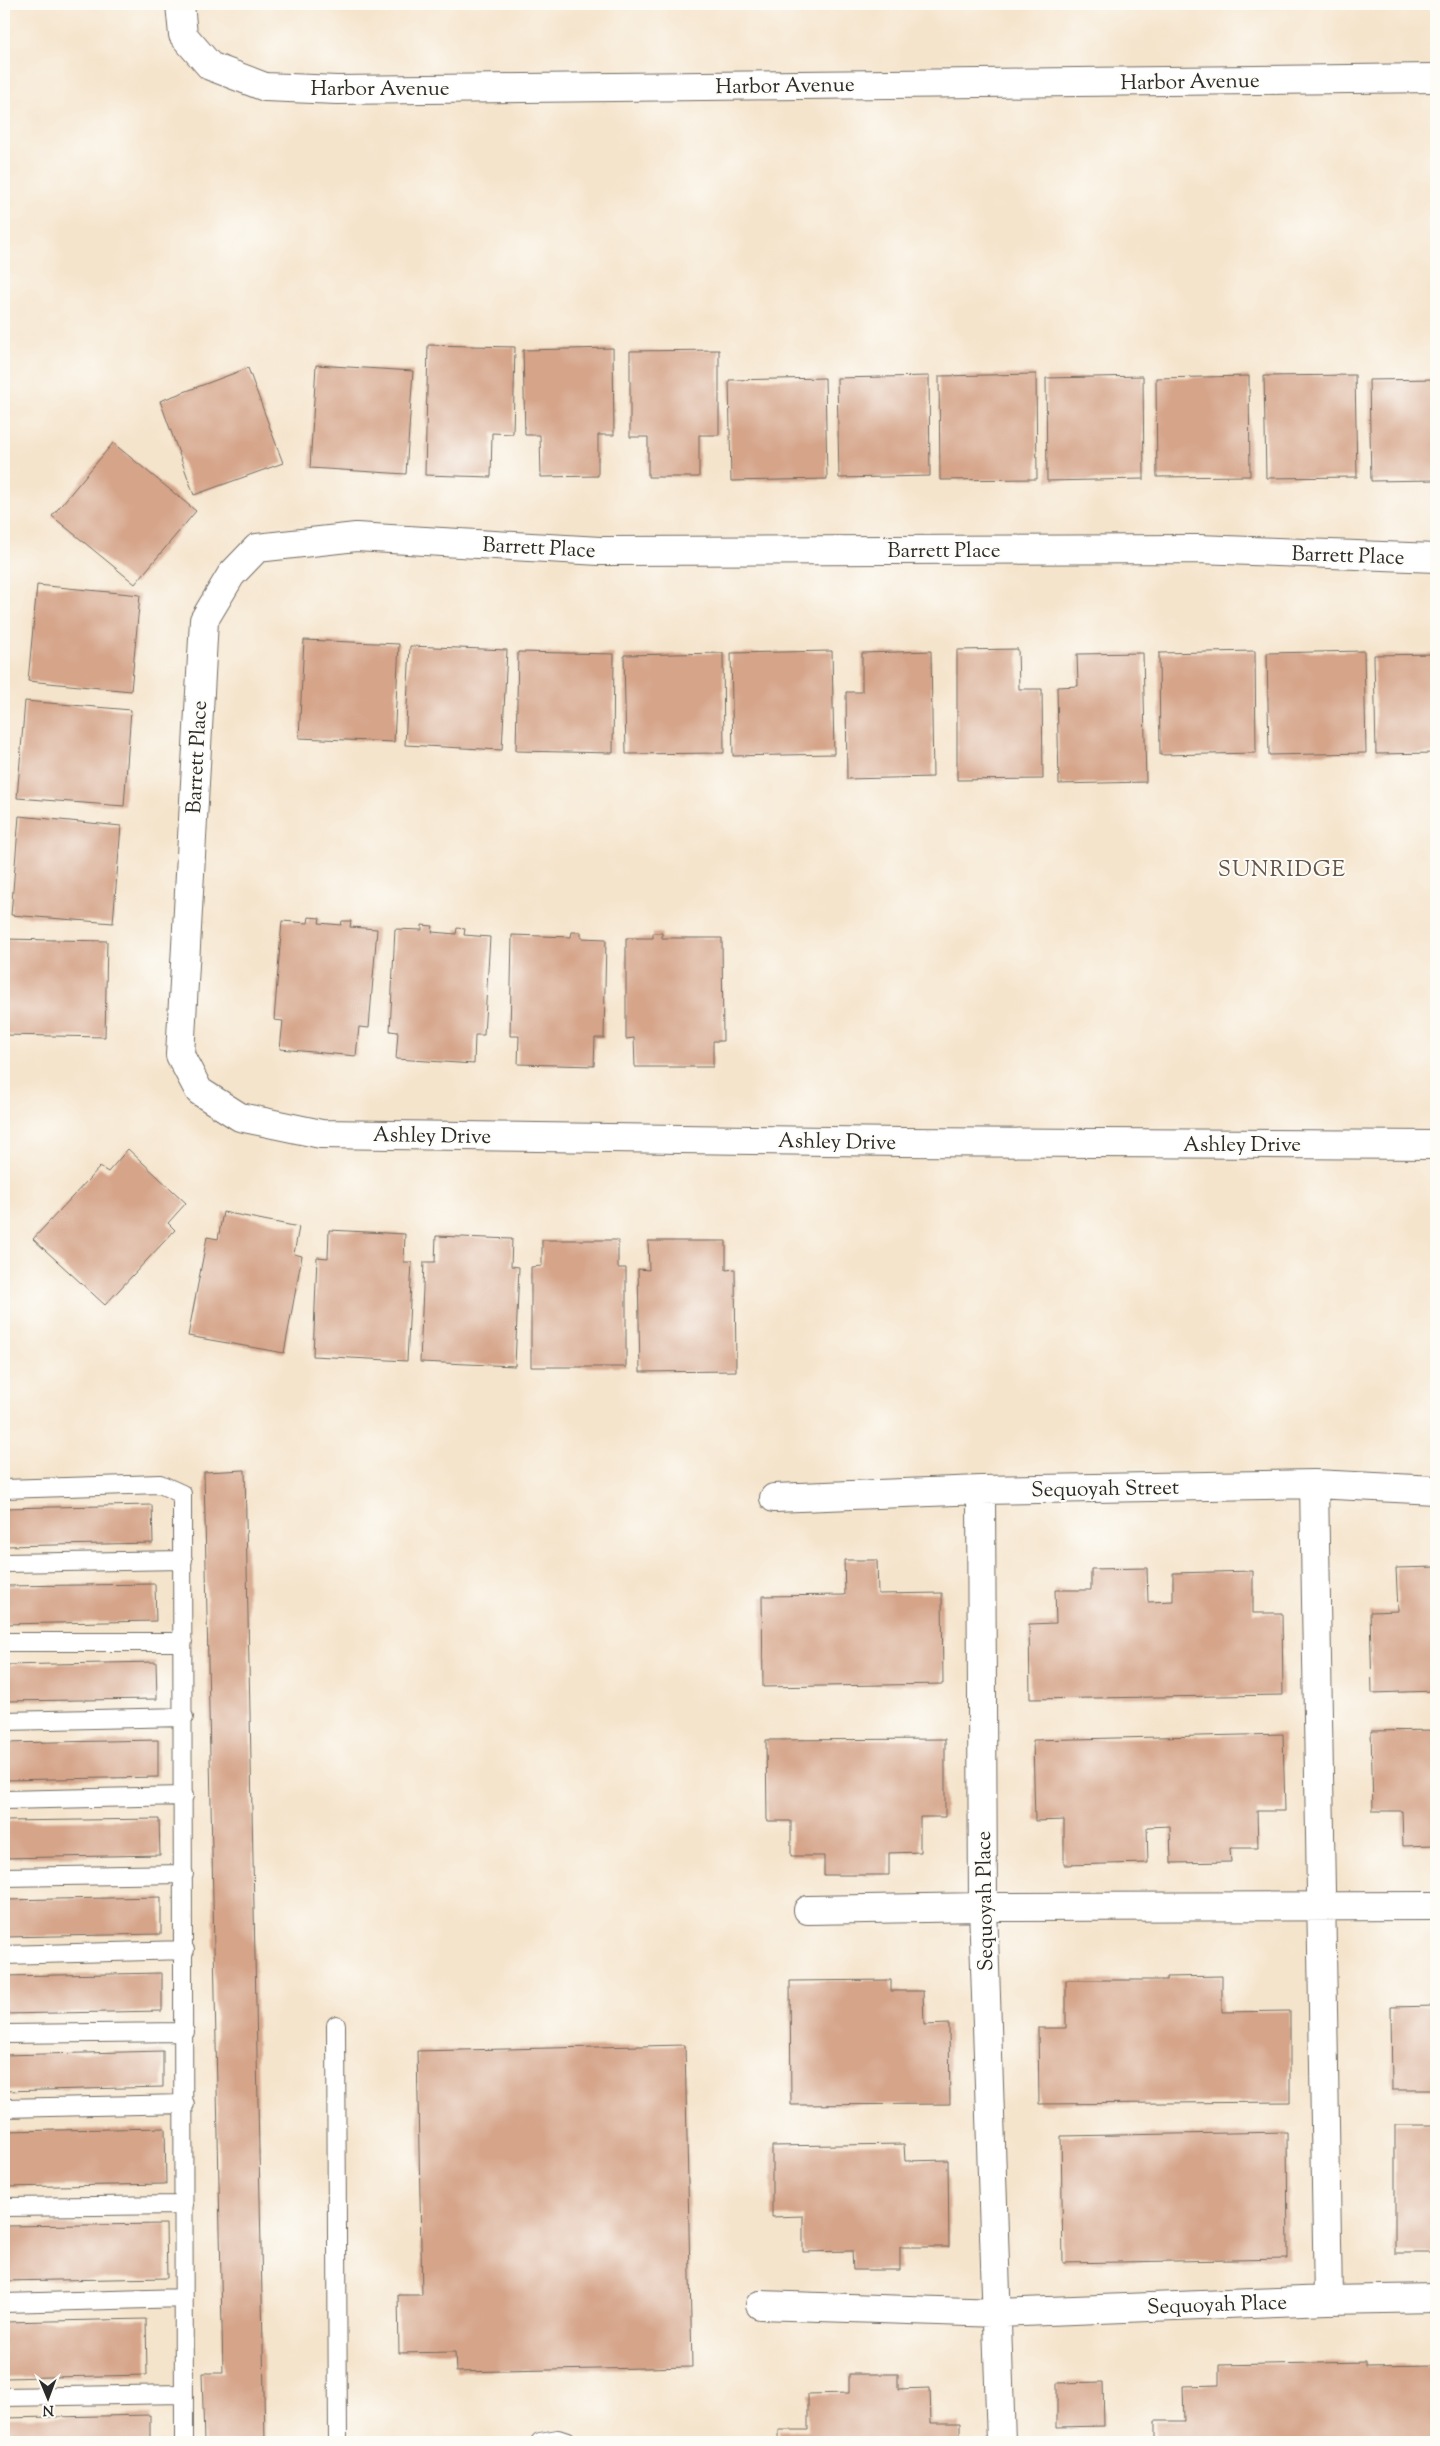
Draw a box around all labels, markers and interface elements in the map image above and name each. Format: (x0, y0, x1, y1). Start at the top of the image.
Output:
street label: Harbor Avenue (1120, 67, 1260, 99)
street label: Harbor Avenue (715, 71, 855, 103)
street label: Harbor Avenue (310, 75, 450, 105)
street label: Barrett Place (482, 531, 596, 567)
street label: Barrett Place (887, 537, 1001, 567)
street label: Barrett Place (1291, 540, 1405, 574)
street label: Barrett Place (180, 700, 216, 814)
district label: SUNRIDGE (1218, 855, 1346, 887)
street label: Ashley Drive (373, 1121, 491, 1153)
street label: Ashley Drive (778, 1127, 896, 1159)
street label: Ashley Drive (1183, 1131, 1301, 1161)
street label: Sequoyah Street (1031, 1474, 1179, 1506)
street label: Sequoyah Place (970, 1831, 1002, 1971)
street label: Sequoyah Place (1147, 2289, 1288, 2323)
north arrow (22, 2374, 72, 2424)
text: N (42, 2399, 54, 2419)

